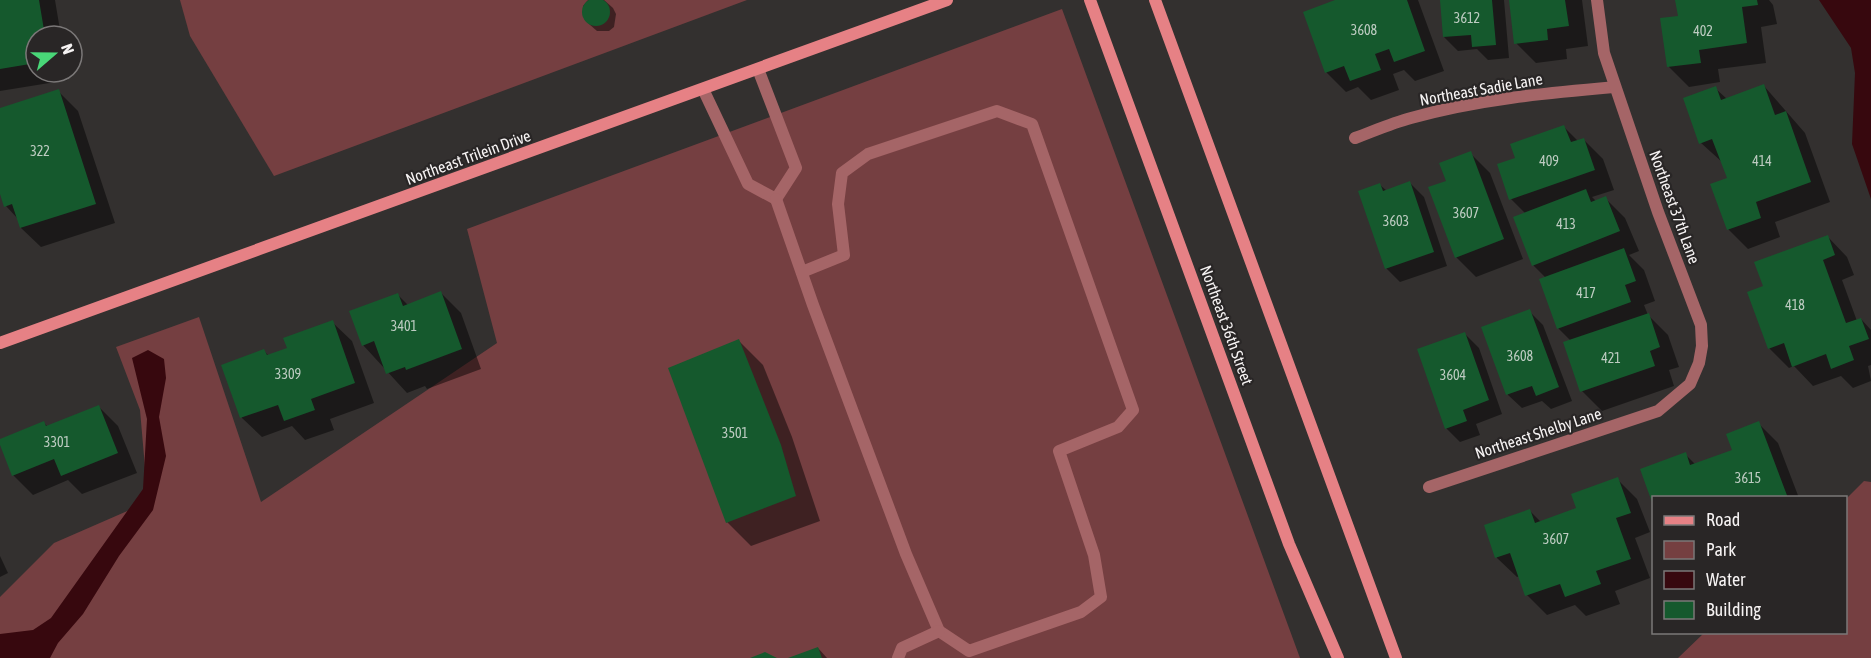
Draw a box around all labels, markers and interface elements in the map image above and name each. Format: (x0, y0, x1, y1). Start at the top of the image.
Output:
house number: 3612 (1454, 10, 1480, 26)
house number: 3608 (1351, 22, 1378, 38)
house number: 402 (1693, 23, 1713, 39)
north arrow (24, 24, 84, 84)
text: N (58, 41, 78, 56)
street label: Northeast Sadie Lane (1418, 69, 1544, 109)
street label: Northeast Trilein Drive (403, 126, 533, 188)
house number: 322 (30, 143, 50, 159)
street label: Northeast 37th Lane (1646, 148, 1704, 266)
house number: 409 (1539, 153, 1559, 169)
house number: 414 (1752, 153, 1772, 169)
house number: 3607 (1453, 205, 1479, 221)
house number: 3603 (1383, 213, 1409, 229)
house number: 413 (1556, 216, 1576, 232)
street label: Northeast 36th Street (1197, 263, 1257, 388)
house number: 417 (1576, 285, 1596, 301)
house number: 418 (1785, 297, 1805, 313)
house number: 3401 (391, 318, 417, 334)
house number: 3608 (1507, 348, 1534, 364)
house number: 421 (1601, 350, 1621, 366)
house number: 3309 (275, 366, 301, 382)
house number: 3604 (1440, 367, 1467, 383)
street label: Northeast Shelby Lane (1473, 404, 1604, 463)
house number: 3501 (722, 425, 748, 441)
house number: 3301 (44, 434, 70, 450)
house number: 3615 (1735, 470, 1761, 486)
legend (1652, 496, 1847, 634)
text: Road (1706, 509, 1740, 530)
house number: 3607 (1543, 531, 1569, 547)
text: Park (1706, 539, 1736, 560)
text: Water (1706, 569, 1746, 590)
text: Building (1706, 599, 1761, 620)

